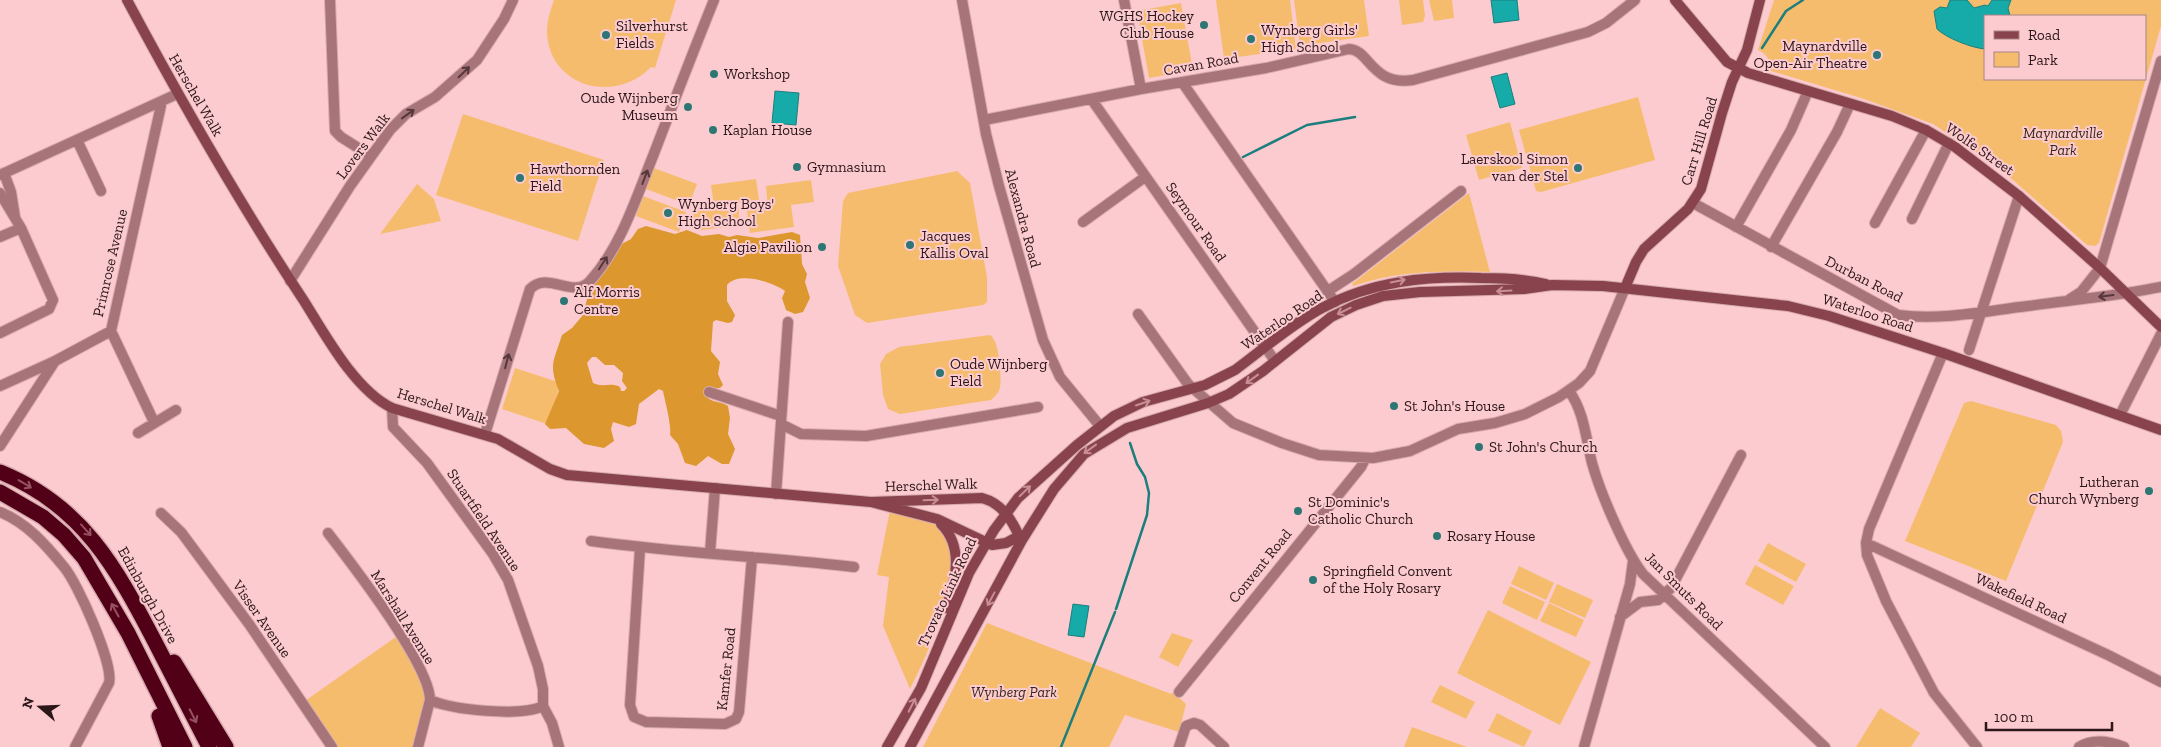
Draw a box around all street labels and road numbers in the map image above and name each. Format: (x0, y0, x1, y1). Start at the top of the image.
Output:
street label: Cavan Road (1162, 48, 1241, 79)
street label: Herschel Walk (165, 50, 227, 140)
street label: Carr Hill Road (1677, 94, 1721, 188)
street label: Lovers Walk (332, 109, 394, 183)
street label: Wolfe Street (1942, 119, 2018, 179)
street label: Alexandra Road (1001, 167, 1045, 270)
street label: Seymour Road (1162, 179, 1231, 266)
street label: Primrose Avenue (89, 207, 131, 319)
street label: Durban Road (1822, 252, 1907, 307)
street label: Waterloo Road (1238, 286, 1327, 354)
street label: Waterloo Road (1820, 290, 1916, 336)
street label: Herschel Walk (395, 384, 489, 428)
street label: Stuartfield Avenue (443, 465, 525, 575)
street label: Herschel Walk (884, 474, 978, 496)
street label: Convent Road (1225, 525, 1296, 607)
street label: Trovato Link Road (914, 534, 981, 650)
street label: Edinburgh Drive (114, 544, 182, 646)
street label: Jan Smuts Road (1641, 548, 1727, 634)
street label: Marshall Avenue (367, 567, 439, 667)
street label: Wakefield Road (1972, 569, 2070, 627)
street label: Visser Avenue (228, 576, 295, 661)
street label: Kamfer Road (713, 626, 739, 711)

